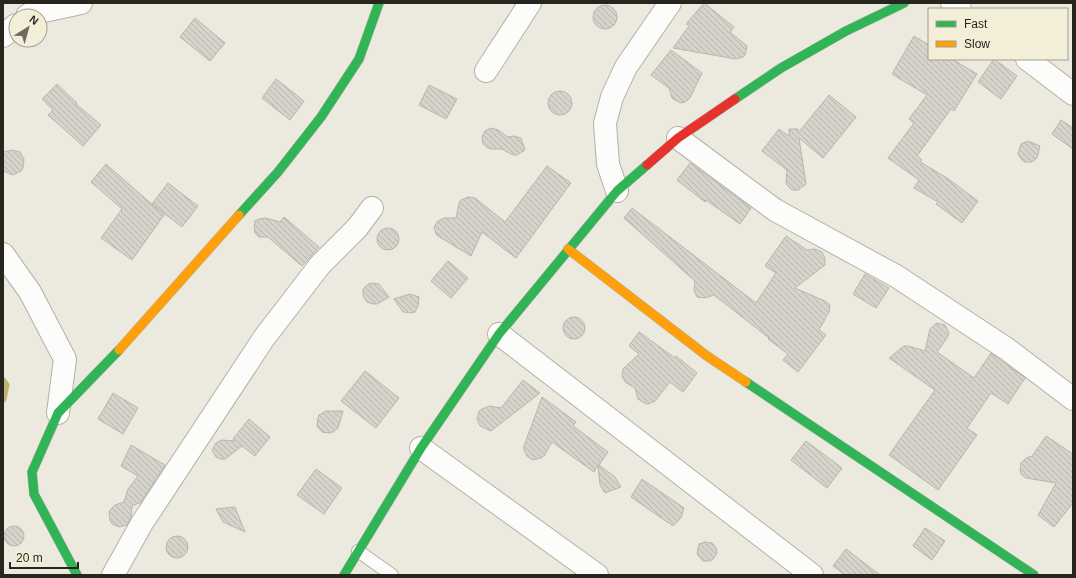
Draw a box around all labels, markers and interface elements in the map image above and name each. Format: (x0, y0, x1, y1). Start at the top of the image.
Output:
north arrow (8, 8, 48, 48)
legend (928, 8, 1068, 60)
text: N (27, 13, 41, 27)
text: Fast (964, 17, 988, 31)
text: Slow (964, 37, 990, 51)
scale bar (10, 544, 78, 570)
text: 20 m (16, 551, 43, 565)

